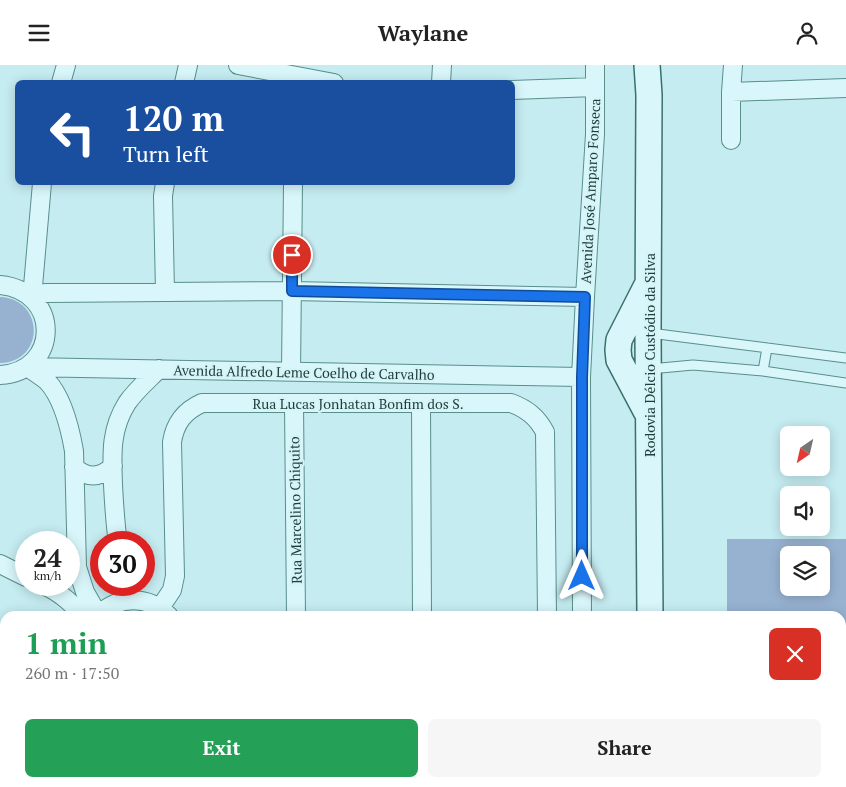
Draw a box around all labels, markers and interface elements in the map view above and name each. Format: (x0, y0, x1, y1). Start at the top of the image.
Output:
text: Waylane (378, 18, 468, 47)
icon: menu (25, 19, 53, 47)
icon: person (793, 19, 821, 47)
text: 120 m (123, 95, 224, 141)
street label: Avenida José Amparo Fonseca (576, 98, 604, 284)
icon: left (40, 100, 105, 165)
text: Turn left (123, 139, 209, 168)
pin (271, 234, 313, 276)
icon: arrive (278, 241, 306, 269)
street label: Rodovia Délcio Custódio da Silva (640, 253, 659, 457)
street label: Avenida Alfredo Leme Coelho de Carvalho (173, 360, 435, 384)
street label: Rua Lucas Jonhatan Bonfim dos S. (252, 394, 464, 413)
north arrow (780, 426, 830, 476)
map controls (780, 426, 830, 596)
street label: Rua Marcelino Chiquito (284, 436, 306, 584)
button: sound (780, 486, 830, 536)
speed limit sign: 30 (90, 531, 155, 596)
text: 24 (33, 541, 62, 574)
button: layers (780, 546, 830, 596)
position arrow (555, 549, 607, 601)
text: km/h (34, 568, 61, 583)
text: 1 min (25, 623, 107, 663)
button: close (769, 628, 821, 680)
text: 260 m · 17:50 (25, 662, 119, 684)
button: Exit (25, 719, 418, 777)
button: Share (428, 719, 821, 777)

